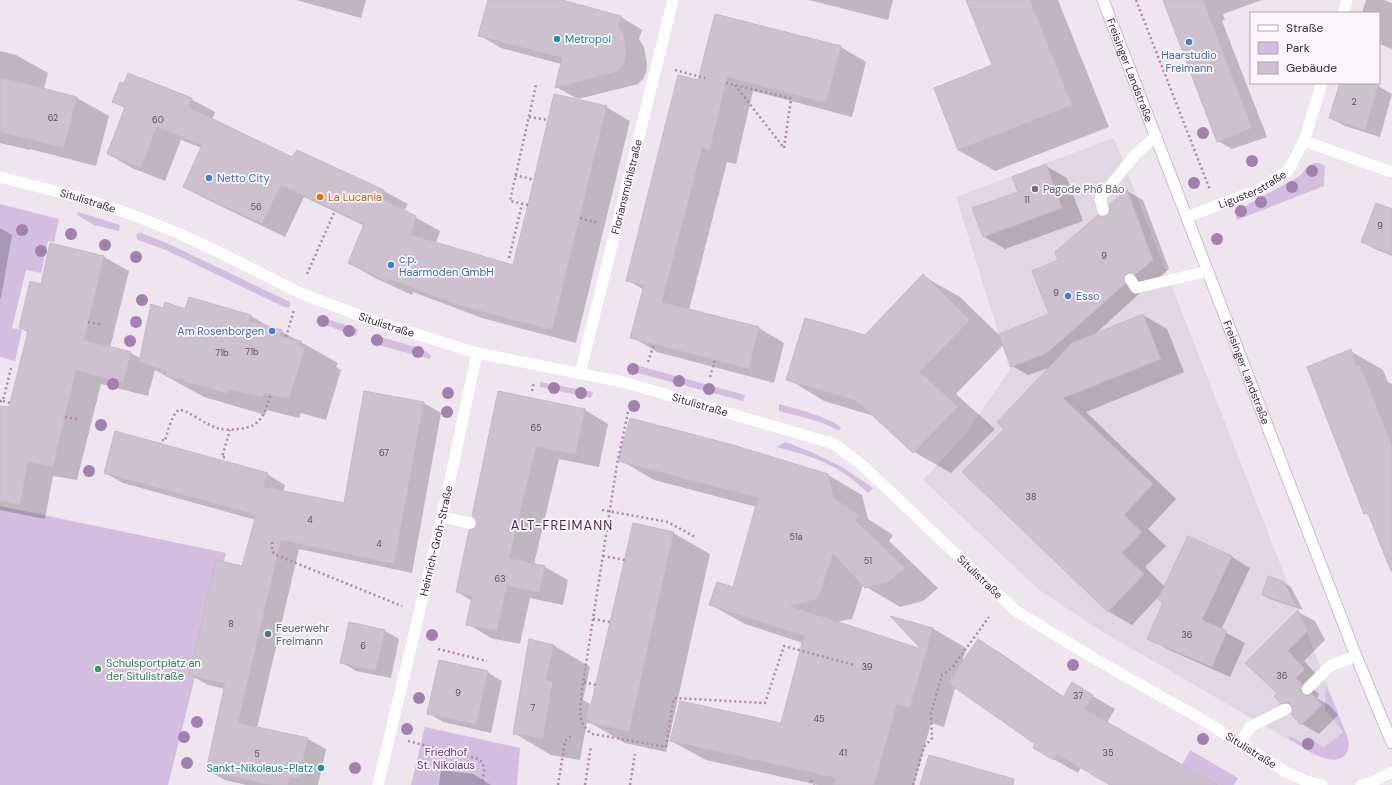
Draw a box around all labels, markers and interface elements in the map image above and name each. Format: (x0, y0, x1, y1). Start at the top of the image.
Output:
legend (1250, 12, 1380, 84)
street label: Freisinger Landstraße (1104, 16, 1156, 124)
text: Straße (1286, 20, 1323, 36)
place label: Metropol (565, 32, 611, 46)
marker: Metropol (552, 34, 562, 44)
marker: Haarstudio Freimann (1184, 37, 1194, 47)
text: Park (1286, 40, 1310, 56)
place label: Haarstudio Freimann (1161, 48, 1217, 75)
text: Gebäude (1286, 60, 1337, 76)
house number: 2 (1351, 96, 1357, 108)
house number: 62 (48, 112, 58, 124)
house number: 60 (152, 114, 164, 126)
street label: Floriansmühlstraße (608, 138, 645, 236)
street label: Ligusterstraße (1216, 167, 1289, 211)
place label: Netto City (217, 171, 270, 185)
marker: Netto City (204, 173, 214, 183)
place label: Pagode Phổ Bảo (1043, 182, 1125, 196)
marker: Pagode Phổ Bảo (1030, 184, 1040, 194)
street label: Situlistraße (58, 186, 118, 216)
place label: La Lucania (328, 190, 382, 204)
marker: La Lucania (315, 192, 325, 202)
house number: 11 (1024, 194, 1030, 206)
house number: 56 (250, 201, 262, 213)
house number: 9 (1377, 220, 1383, 232)
house number: 9 (1101, 250, 1107, 262)
place label: c.p. Haarmoden GmbH (399, 252, 494, 279)
marker: c.p. Haarmoden GmbH (386, 260, 396, 270)
house number: 9 (1053, 287, 1059, 299)
place label: Esso (1076, 289, 1100, 303)
marker: Esso (1063, 291, 1073, 301)
street label: Situlistraße (357, 309, 416, 340)
street label: Freisinger Landstraße (1220, 318, 1273, 426)
place label: Am Rosenborgen (177, 324, 264, 338)
marker: Am Rosenborgen (267, 326, 277, 336)
house number: 71b (245, 346, 259, 358)
house number: 71b (215, 347, 229, 359)
street label: Situlistraße (670, 390, 730, 420)
house number: 65 (531, 422, 541, 434)
house number: 67 (379, 447, 389, 459)
street label: Heinrich-Groh-Straße (416, 484, 456, 598)
house number: 38 (1026, 491, 1036, 503)
house number: 4 (307, 514, 313, 526)
district label: ALT-FREIMANN (511, 517, 613, 534)
house number: 51a (789, 531, 803, 543)
house number: 4 (376, 538, 382, 550)
street label: Situlistraße (954, 552, 1006, 602)
house number: 51 (864, 555, 872, 567)
house number: 63 (495, 573, 505, 585)
house number: 8 (228, 618, 234, 630)
place label: Feuerwehr Freimann (276, 621, 329, 648)
marker: Feuerwehr Freimann (263, 629, 273, 639)
house number: 36 (1182, 629, 1193, 641)
house number: 6 (360, 640, 366, 652)
place label: Schulsportplatz an der Situlistraße (106, 656, 201, 683)
house number: 39 (862, 661, 873, 673)
marker: Schulsportplatz an der Situlistraße (93, 664, 103, 674)
house number: 36 (1277, 670, 1288, 682)
house number: 9 (455, 687, 461, 699)
house number: 37 (1073, 690, 1083, 702)
house number: 7 (531, 702, 536, 714)
house number: 45 (814, 713, 824, 725)
street label: Situlistraße (1223, 729, 1279, 771)
park label: Friedhof St. Nikolaus (417, 745, 475, 772)
house number: 41 (839, 747, 847, 759)
house number: 35 (1103, 747, 1113, 759)
house number: 5 (254, 748, 260, 760)
place label: Sankt-Nikolaus-Platz (206, 761, 313, 775)
marker: Sankt-Nikolaus-Platz (316, 763, 326, 773)

